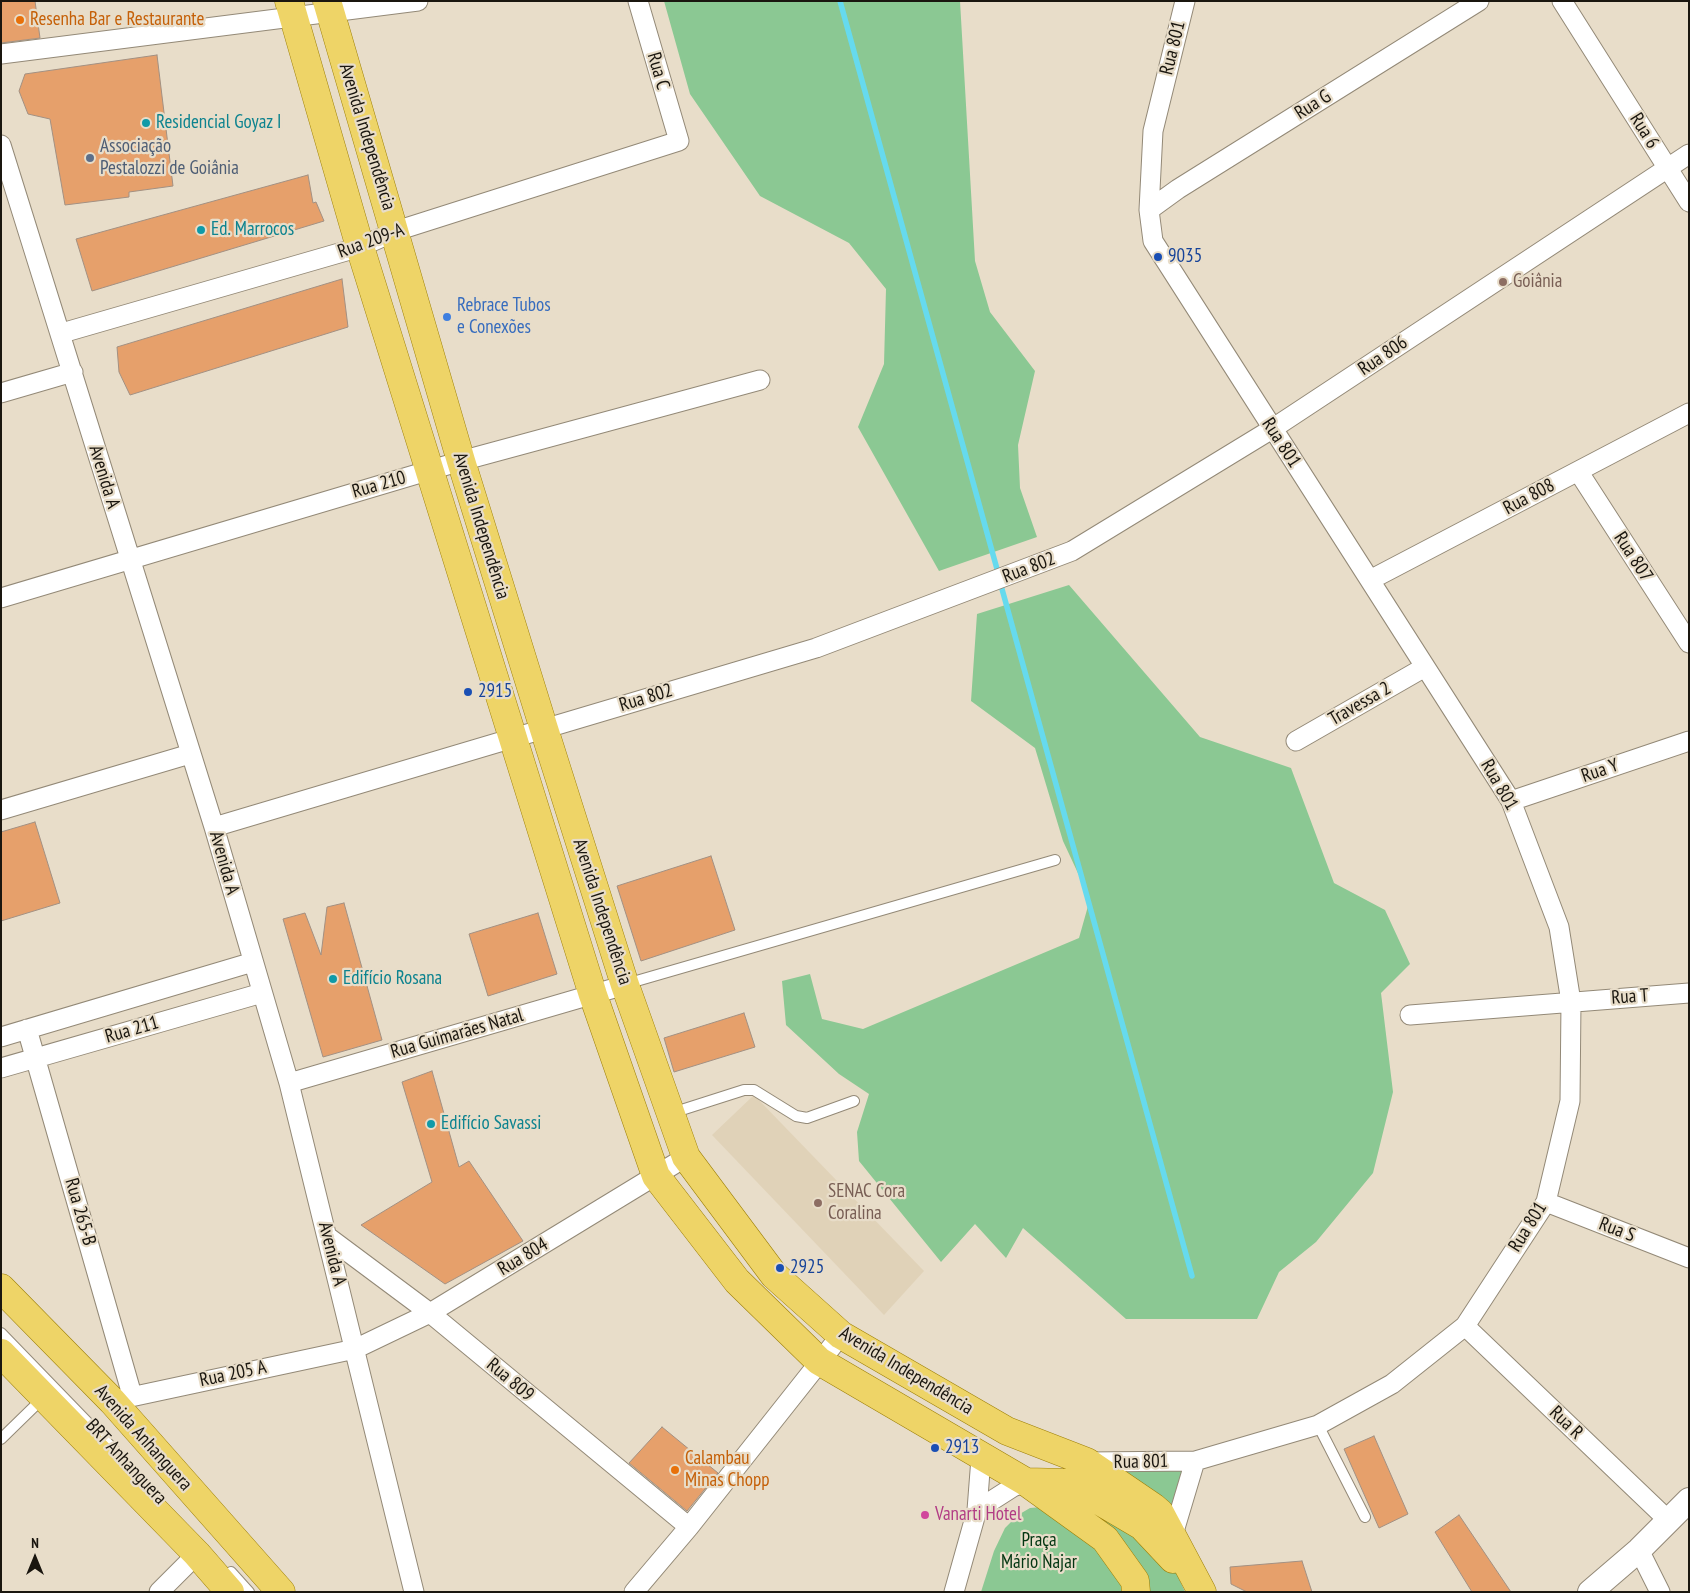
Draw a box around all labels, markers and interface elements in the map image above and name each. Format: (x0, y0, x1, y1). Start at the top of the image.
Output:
place label: Resenha Bar e Restaurante (30, 9, 204, 31)
marker: Resenha Bar e Restaurante (14, 14, 26, 26)
street label: Rua 801 (1155, 19, 1191, 77)
street label: Rua C (642, 50, 674, 92)
street label: Avenida Independência (334, 61, 400, 213)
street label: Rua G (1291, 85, 1335, 125)
street label: Rua 6 (1624, 109, 1664, 153)
place label: Residencial Goyaz I (156, 112, 282, 134)
marker: Residencial Goyaz I (140, 117, 152, 129)
place label: Associação Pestalozzi de Goiânia (100, 136, 239, 180)
marker: Associação Pestalozzi de Goiânia (84, 152, 96, 164)
street label: Rua 209-A (335, 218, 407, 264)
place label: Ed. Marrocos (211, 219, 294, 241)
marker: Ed. Marrocos (195, 224, 207, 236)
place label: 9035 (1168, 246, 1202, 268)
marker: 9035 (1152, 251, 1164, 263)
place label: Goiânia (1513, 271, 1562, 293)
marker: Goiânia (1497, 276, 1509, 288)
place label: Rebrace Tubos e Conexões (457, 295, 551, 339)
marker: Rebrace Tubos e Conexões (441, 311, 453, 323)
street label: Rua 806 (1354, 331, 1412, 381)
street label: Rua 801 (1257, 414, 1305, 472)
street label: Avenida A (84, 443, 124, 511)
street label: Avenida Independência (448, 450, 514, 602)
street label: Rua 210 (350, 467, 408, 503)
street label: Rua 808 (1500, 474, 1558, 520)
street label: Rua 807 (1609, 528, 1657, 586)
street label: Rua 802 (999, 548, 1059, 588)
street label: Travessa 2 (1325, 677, 1395, 731)
street label: Rua 802 (617, 679, 675, 717)
place label: 2915 (478, 681, 512, 703)
marker: 2915 (462, 686, 474, 698)
street label: Rua Y (1578, 754, 1622, 788)
street label: Rua 801 (1475, 756, 1523, 814)
street label: Avenida A (204, 829, 244, 897)
street label: Avenida Independência (568, 836, 636, 988)
place label: Edifício Rosana (343, 968, 442, 990)
marker: Edifício Rosana (327, 973, 339, 985)
street label: Rua T (1611, 984, 1649, 1010)
street label: Rua Guimarães Natal (388, 1004, 526, 1064)
street label: Rua 211 (103, 1012, 161, 1048)
place label: Edifício Savassi (441, 1113, 541, 1135)
marker: Edifício Savassi (425, 1118, 437, 1130)
street label: Rua 265-B (60, 1176, 100, 1248)
place label: SENAC Cora Coralina (828, 1181, 905, 1225)
marker: SENAC Cora Coralina (812, 1197, 824, 1209)
street label: Rua 801 (1504, 1198, 1552, 1256)
street label: Rua S (1596, 1213, 1638, 1247)
street label: Avenida A (313, 1220, 351, 1288)
street label: Rua 804 (494, 1233, 552, 1281)
place label: 2925 (790, 1257, 824, 1279)
marker: 2925 (774, 1262, 786, 1274)
street label: Avenida Independência (835, 1322, 977, 1420)
street label: Rua 809 (482, 1354, 538, 1406)
street label: Rua 205 A (198, 1356, 268, 1392)
street label: Avenida Anhanguera (89, 1380, 197, 1496)
street label: Rua R (1544, 1402, 1588, 1444)
street label: BRT Anhanguera (81, 1415, 171, 1509)
place label: 2913 (945, 1437, 979, 1459)
marker: 2913 (929, 1442, 941, 1454)
place label: Calambau Minas Chopp (685, 1448, 769, 1492)
street label: Rua 801 (1113, 1450, 1169, 1474)
marker: Calambau Minas Chopp (669, 1464, 681, 1476)
place label: Vanarti Hotel (935, 1504, 1021, 1526)
marker: Vanarti Hotel (919, 1509, 931, 1521)
park label: Praça Mário Najar (1001, 1530, 1077, 1574)
north arrow (10, 1533, 60, 1583)
text: N (31, 1534, 39, 1552)

